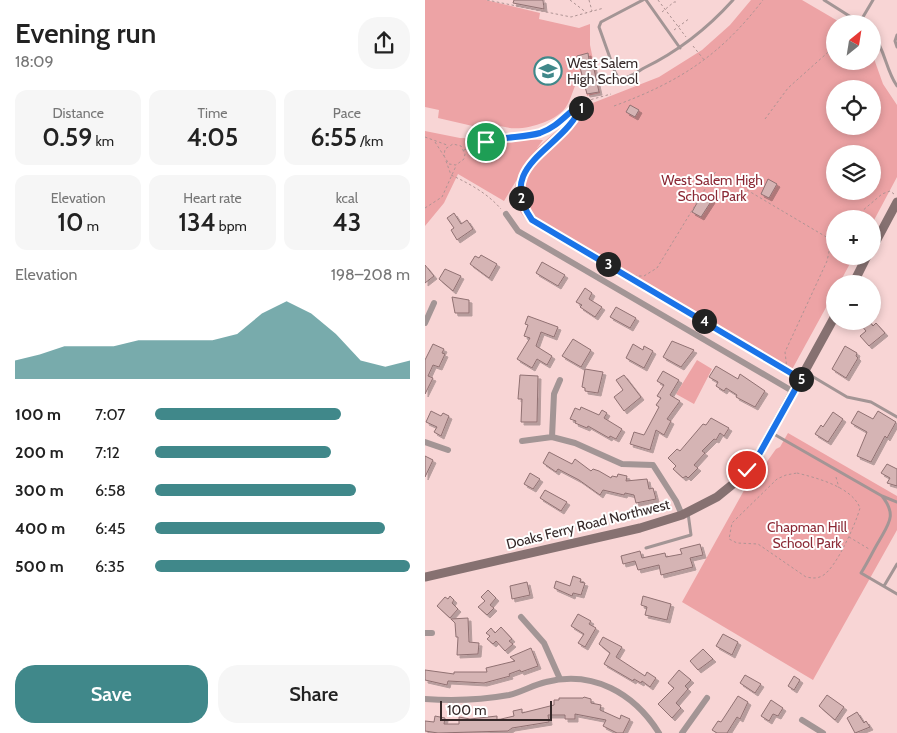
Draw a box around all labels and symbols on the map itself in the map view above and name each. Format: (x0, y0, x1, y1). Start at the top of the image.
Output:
north arrow (826, 15, 881, 70)
place label: West Salem High School (567, 54, 639, 88)
school or university icon: West Salem High School (533, 56, 563, 86)
pin: 1 (569, 96, 593, 120)
pin (465, 121, 507, 163)
park label: West Salem High School Park (661, 171, 763, 205)
pin: 2 (509, 186, 533, 210)
pin: 3 (595, 252, 621, 276)
pin: 4 (691, 308, 717, 334)
pin: 5 (789, 366, 813, 392)
pin (726, 449, 768, 491)
street label: Doaks Ferry Road Northwest (504, 495, 672, 553)
park label: Chapman Hill School Park (767, 518, 848, 552)
scale bar (440, 698, 553, 721)

